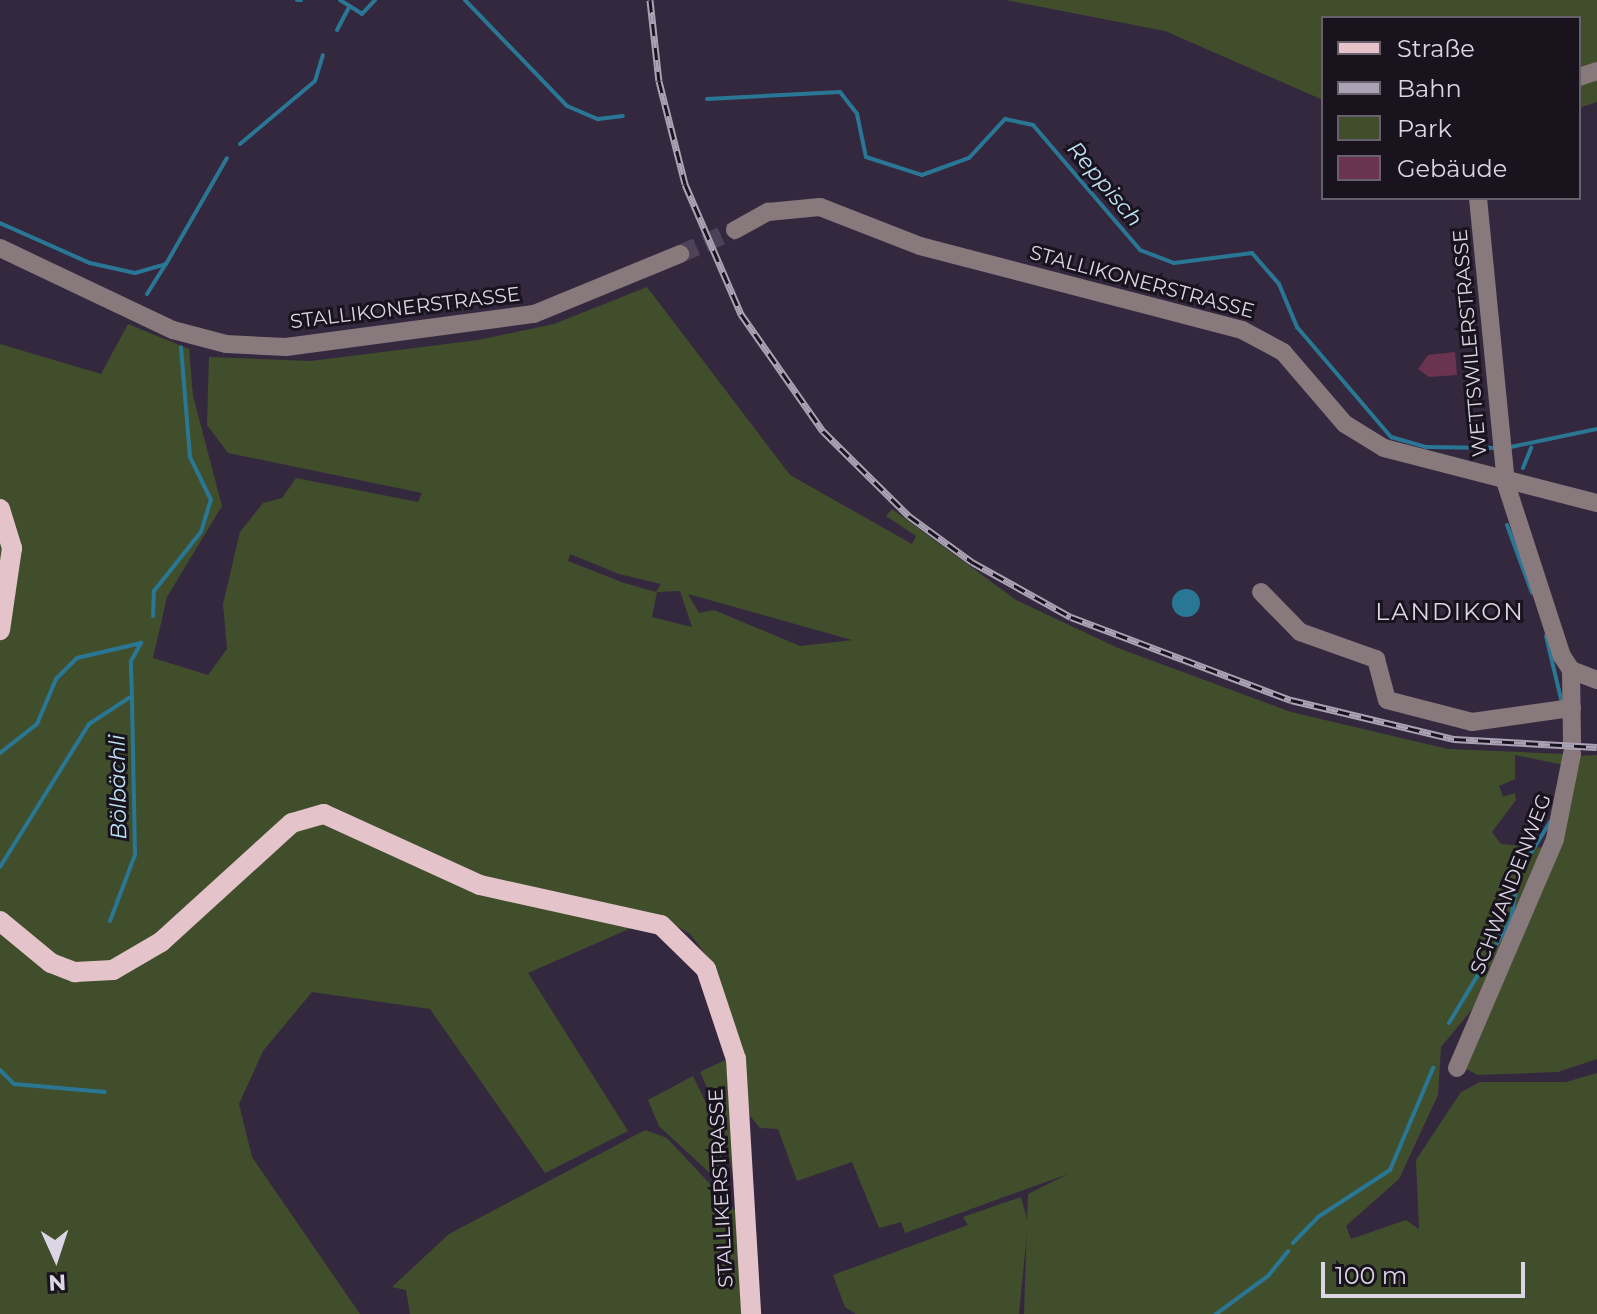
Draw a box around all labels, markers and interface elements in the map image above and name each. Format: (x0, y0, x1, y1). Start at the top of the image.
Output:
legend (1321, 16, 1581, 200)
text: Straße (1397, 34, 1475, 63)
text: Bahn (1397, 74, 1462, 103)
text: Park (1397, 114, 1452, 143)
water label: Reppisch (1062, 136, 1148, 232)
text: Gebäude (1397, 154, 1507, 183)
street label: WETTSWILERSTRASSE (1448, 228, 1492, 458)
street label: STALLIKONERSTRASSE (1027, 240, 1257, 324)
street label: STALLIKONERSTRASSE (289, 282, 521, 334)
district label: LANDIKON (1375, 598, 1525, 626)
water label: Bölbächli (104, 734, 132, 840)
street label: SCHWANDENWEG (1466, 790, 1556, 978)
street label: STALLIKERSTRASSE (704, 1088, 738, 1288)
north arrow (16, 1218, 96, 1298)
scale bar (1325, 1246, 1529, 1296)
text: 100 m (1335, 1261, 1407, 1290)
text: N (48, 1269, 67, 1296)

